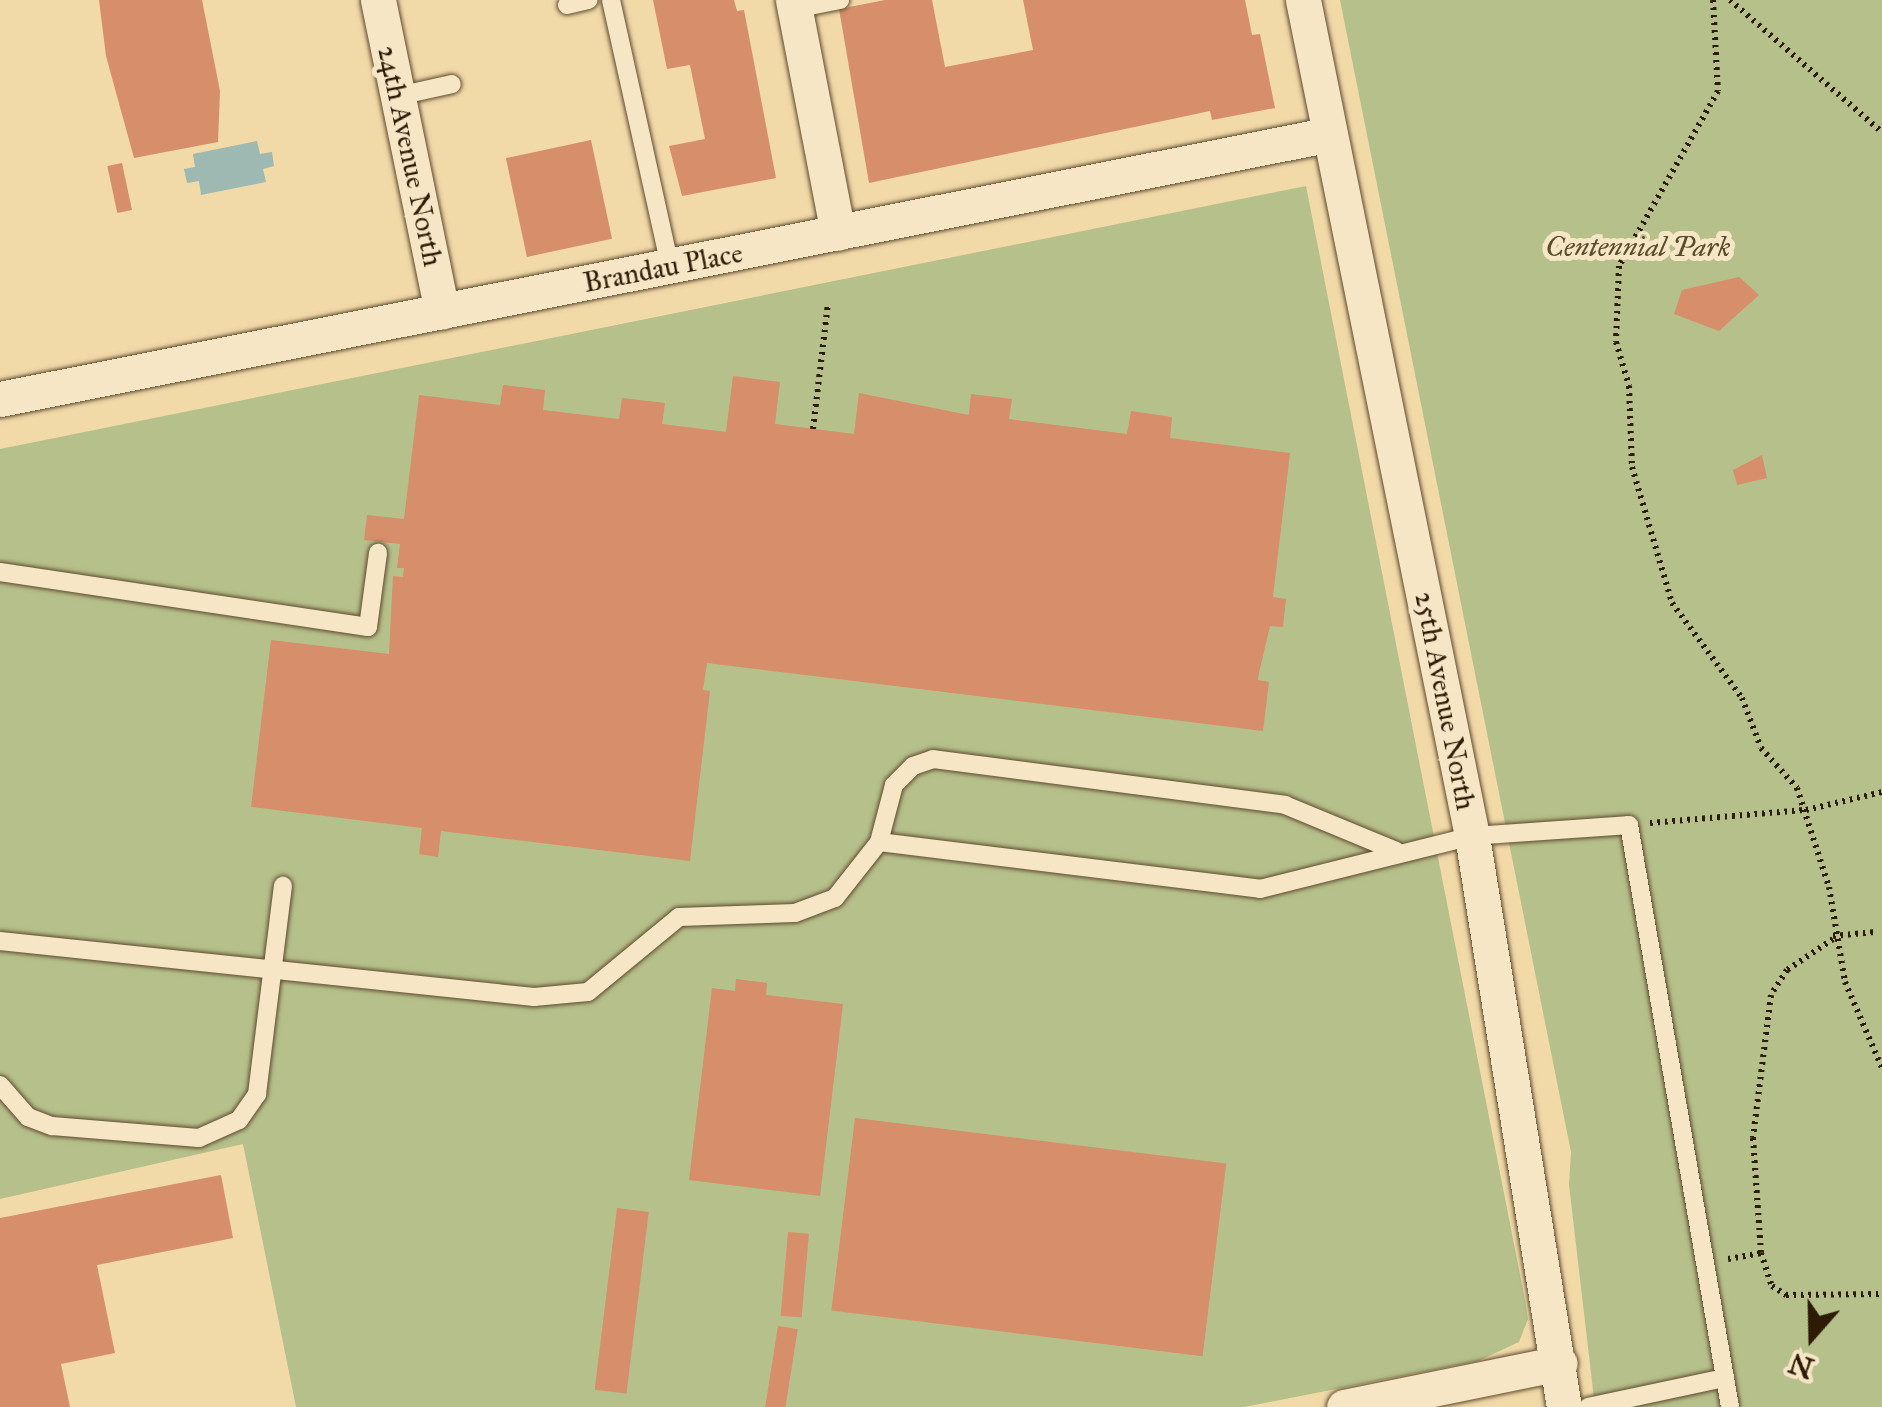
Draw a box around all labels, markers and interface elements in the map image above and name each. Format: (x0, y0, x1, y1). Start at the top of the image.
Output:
street label: 24th Avenue North (370, 43, 450, 269)
park label: Centennial Park (1545, 230, 1731, 264)
street label: Brandau Place (580, 236, 746, 300)
street label: 25th Avenue North (1407, 589, 1483, 813)
north arrow (1762, 1287, 1862, 1387)
text: N (1784, 1345, 1819, 1386)

